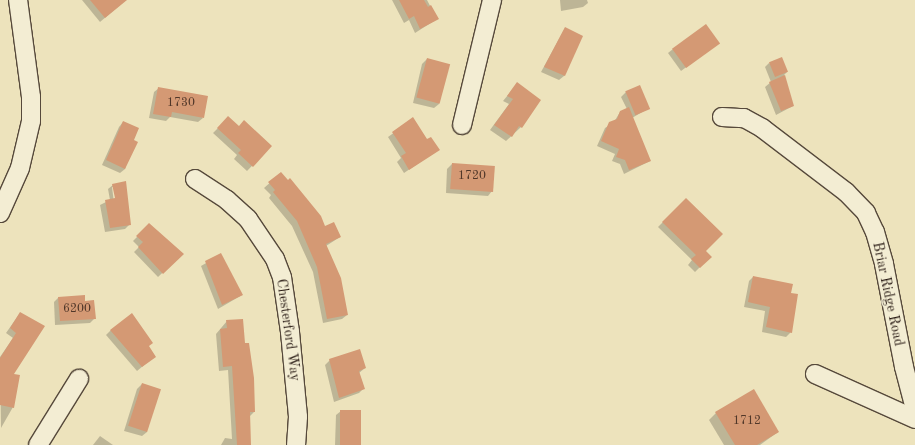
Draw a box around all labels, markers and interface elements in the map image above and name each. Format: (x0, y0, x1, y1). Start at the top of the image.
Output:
house number: 1730 (167, 97, 195, 111)
house number: 1720 (458, 170, 486, 184)
street label: Briar Ridge Road (869, 240, 907, 348)
street label: Chesterford Way (273, 278, 303, 382)
house number: 6200 (63, 303, 91, 317)
house number: 1712 (733, 415, 761, 429)

